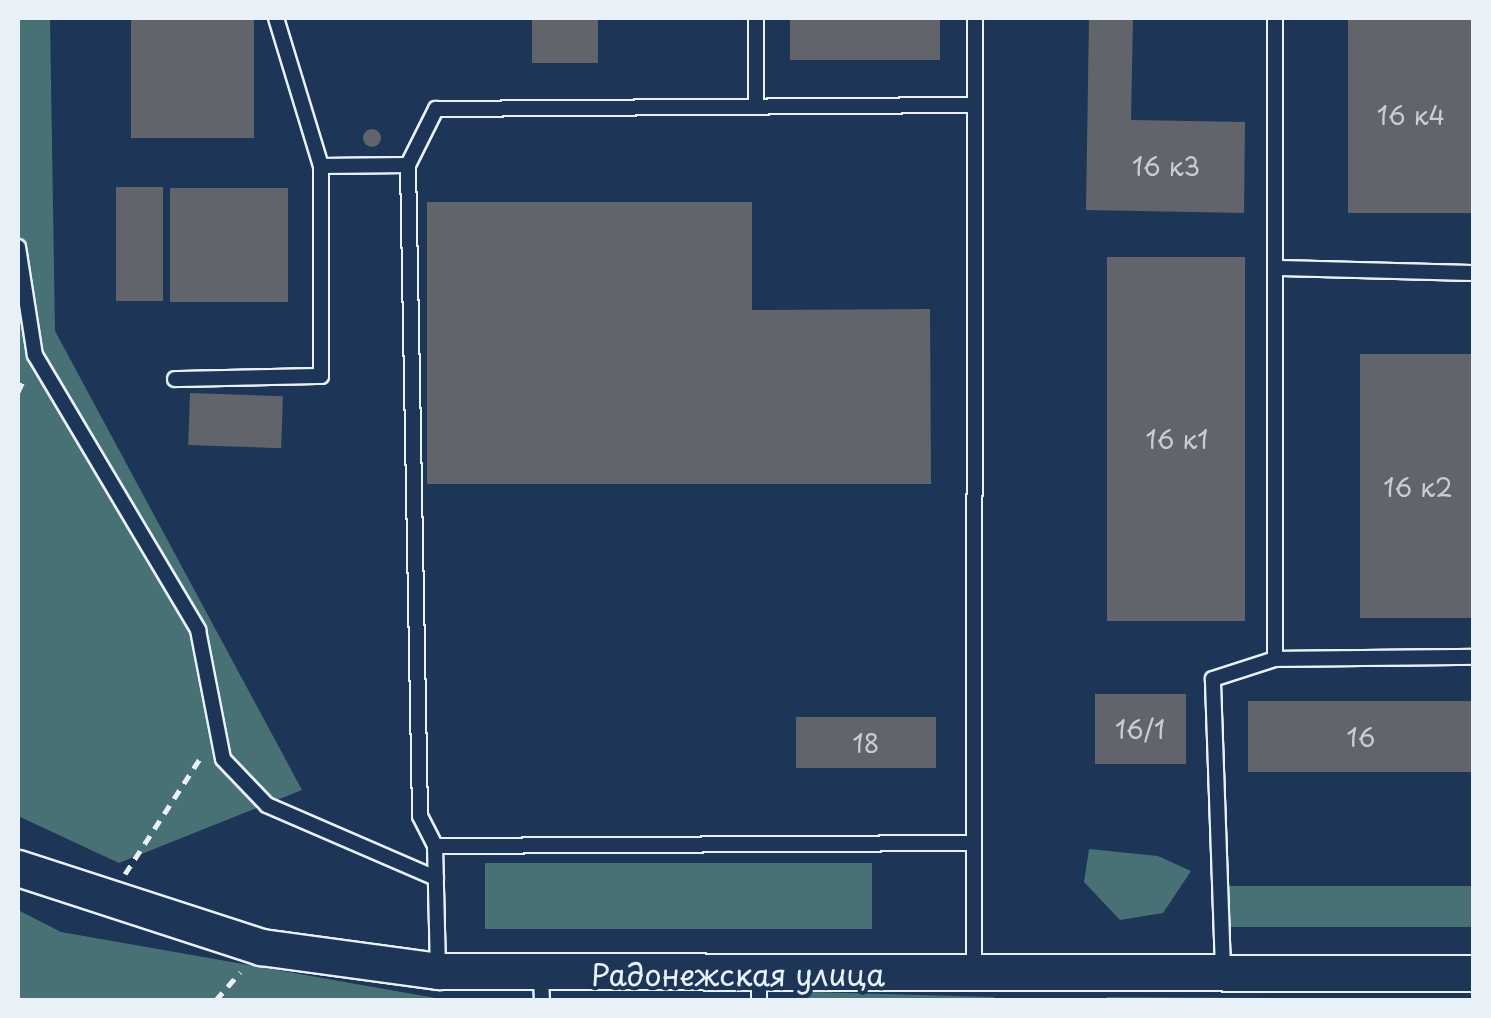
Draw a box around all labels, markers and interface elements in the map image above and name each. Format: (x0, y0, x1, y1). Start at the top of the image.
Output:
house number: 16 к4 (1377, 100, 1445, 130)
house number: 16 к3 (1132, 151, 1200, 181)
house number: 16 к1 (1146, 424, 1208, 454)
house number: 16 к2 (1383, 472, 1453, 502)
house number: 16/1 (1115, 714, 1165, 744)
house number: 16 (1347, 722, 1375, 752)
house number: 18 (853, 728, 879, 758)
street label: Радонежская улица (590, 956, 886, 992)

